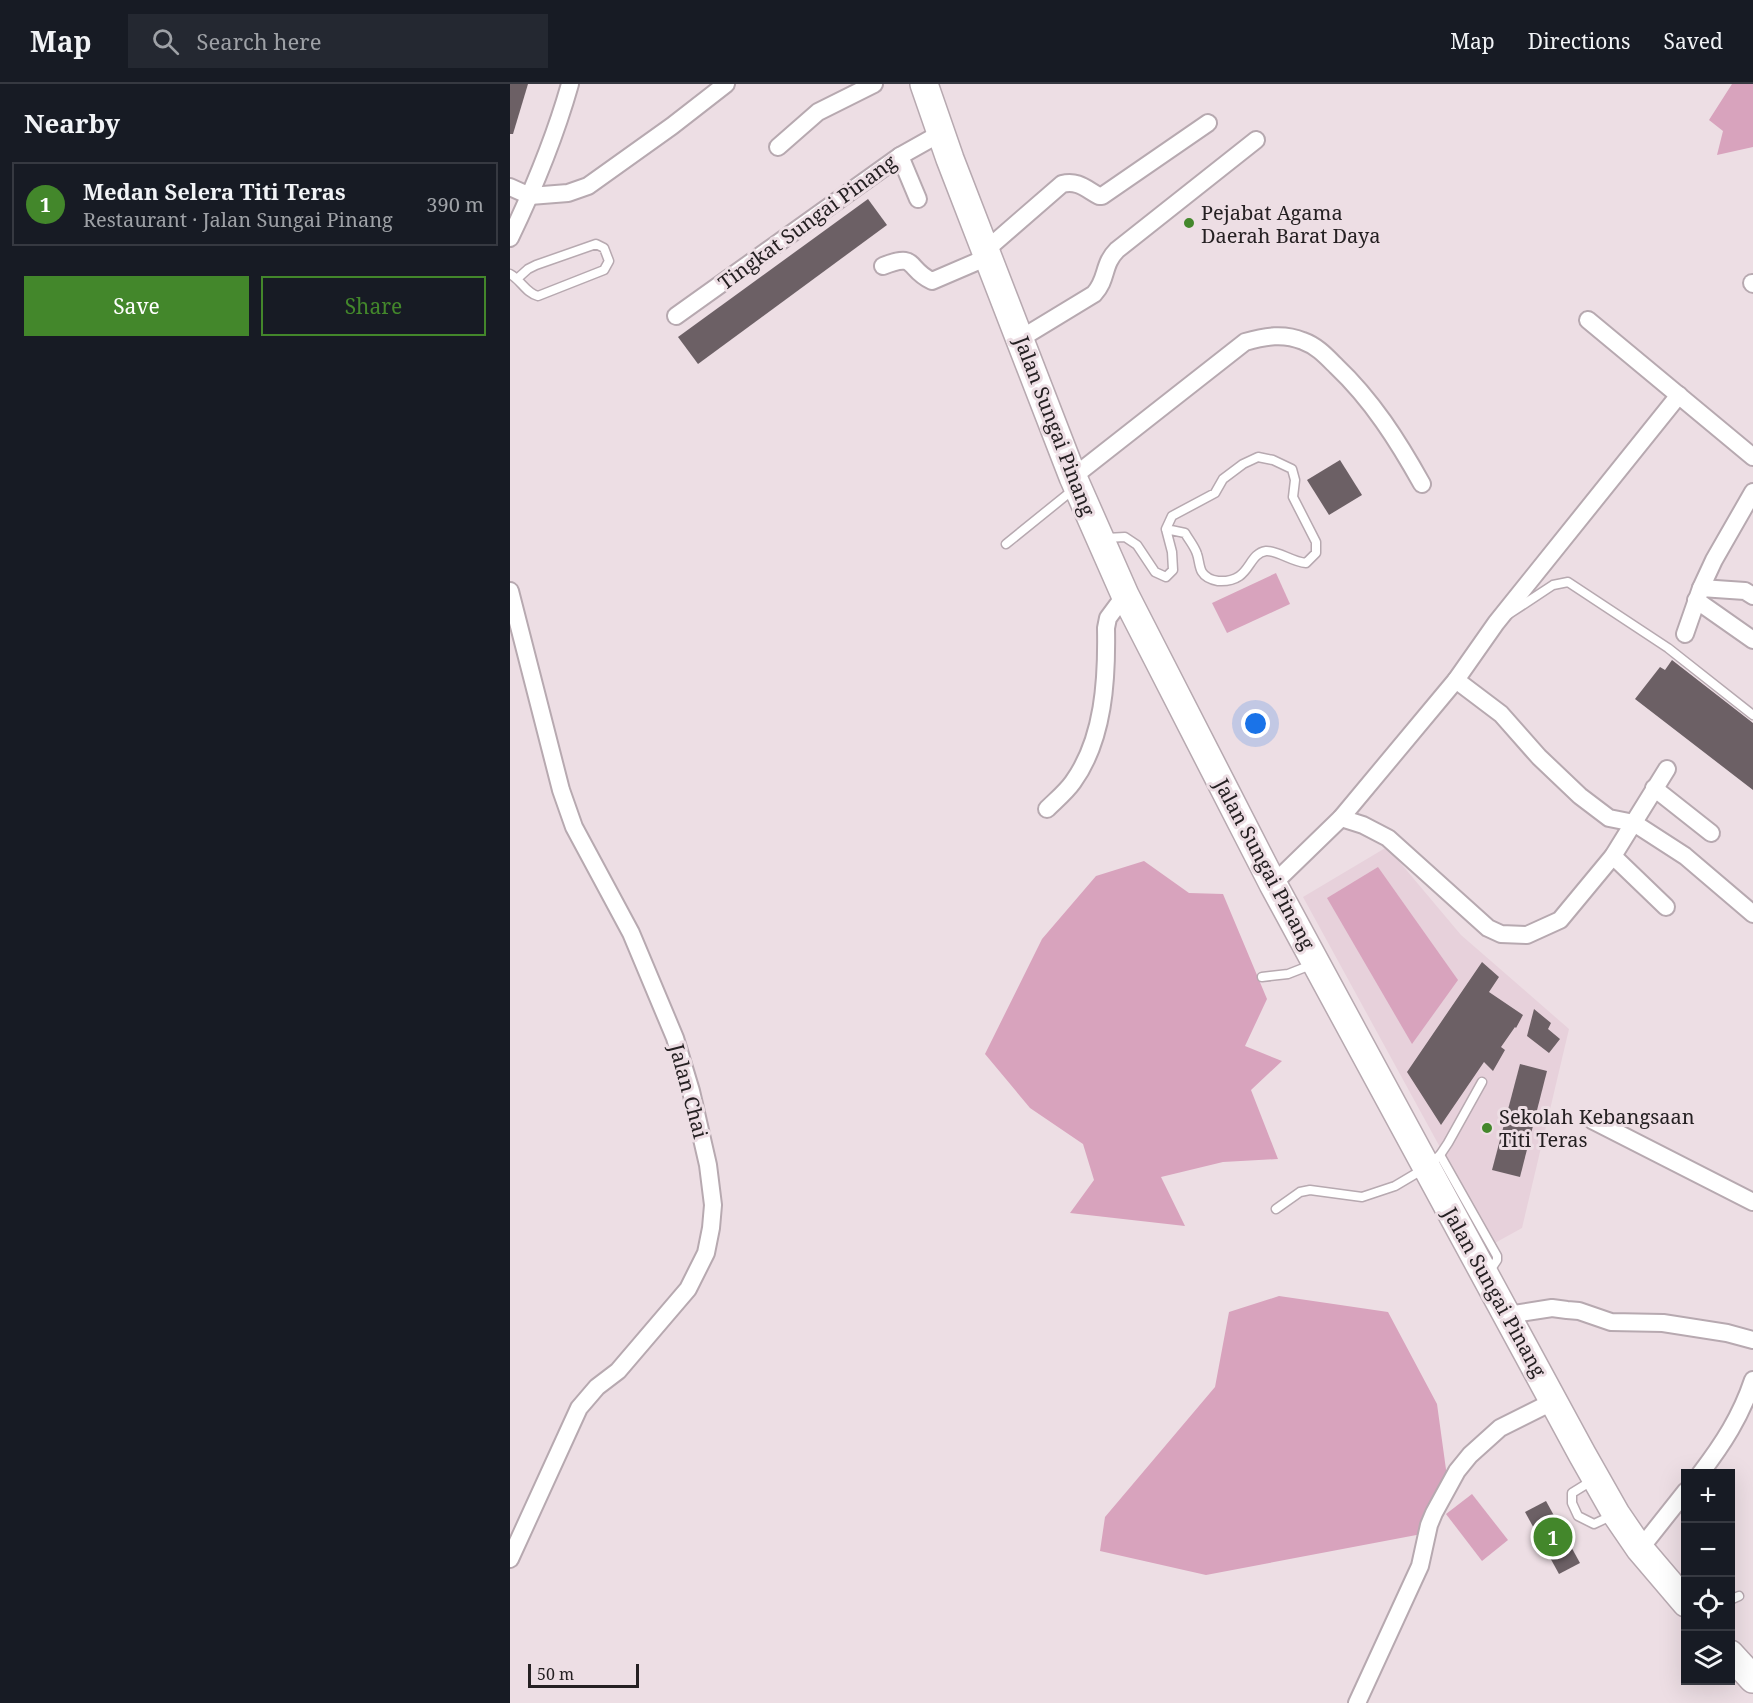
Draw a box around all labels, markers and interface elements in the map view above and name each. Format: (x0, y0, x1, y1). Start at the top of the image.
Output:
search box (128, 14, 548, 68)
text: Map (30, 22, 92, 60)
icon: search (149, 25, 182, 58)
text: Search here (197, 26, 321, 56)
text: Map (1450, 27, 1495, 55)
text: Directions (1528, 27, 1630, 55)
text: Saved (1663, 27, 1723, 55)
text: Nearby (24, 105, 120, 141)
street label: Tingkat Sungai Pinang (713, 148, 902, 296)
text: Medan Selera Titi Teras (83, 176, 345, 206)
text: 1 (40, 191, 51, 218)
text: 390 m (426, 191, 484, 218)
place label: Pejabat Agama Daerah Barat Daya (1201, 199, 1381, 249)
text: Restaurant · Jalan Sungai Pinang (83, 206, 393, 233)
marker: Pejabat Agama Daerah Barat Daya (1182, 216, 1196, 230)
button: Save (24, 276, 249, 336)
button: Share (261, 276, 486, 336)
street label: Jalan Sungai Pinang (1008, 331, 1102, 520)
your location (1241, 709, 1270, 738)
street label: Jalan Sungai Pinang (1208, 773, 1322, 955)
street label: Jalan Chai (663, 1040, 715, 1142)
place label: Sekolah Kebangsaan Titi Teras (1499, 1103, 1695, 1153)
marker: Sekolah Kebangsaan Titi Teras (1480, 1121, 1494, 1135)
street label: Jalan Sungai Pinang (1437, 1201, 1553, 1382)
map controls (1681, 1469, 1735, 1685)
button: + (1681, 1469, 1735, 1523)
pin: 1 (1534, 1514, 1572, 1560)
button: − (1681, 1523, 1735, 1577)
button: locate (1681, 1577, 1735, 1631)
button: layers (1681, 1631, 1735, 1685)
scale bar (528, 1661, 639, 1688)
text: 50 m (537, 1663, 574, 1685)

